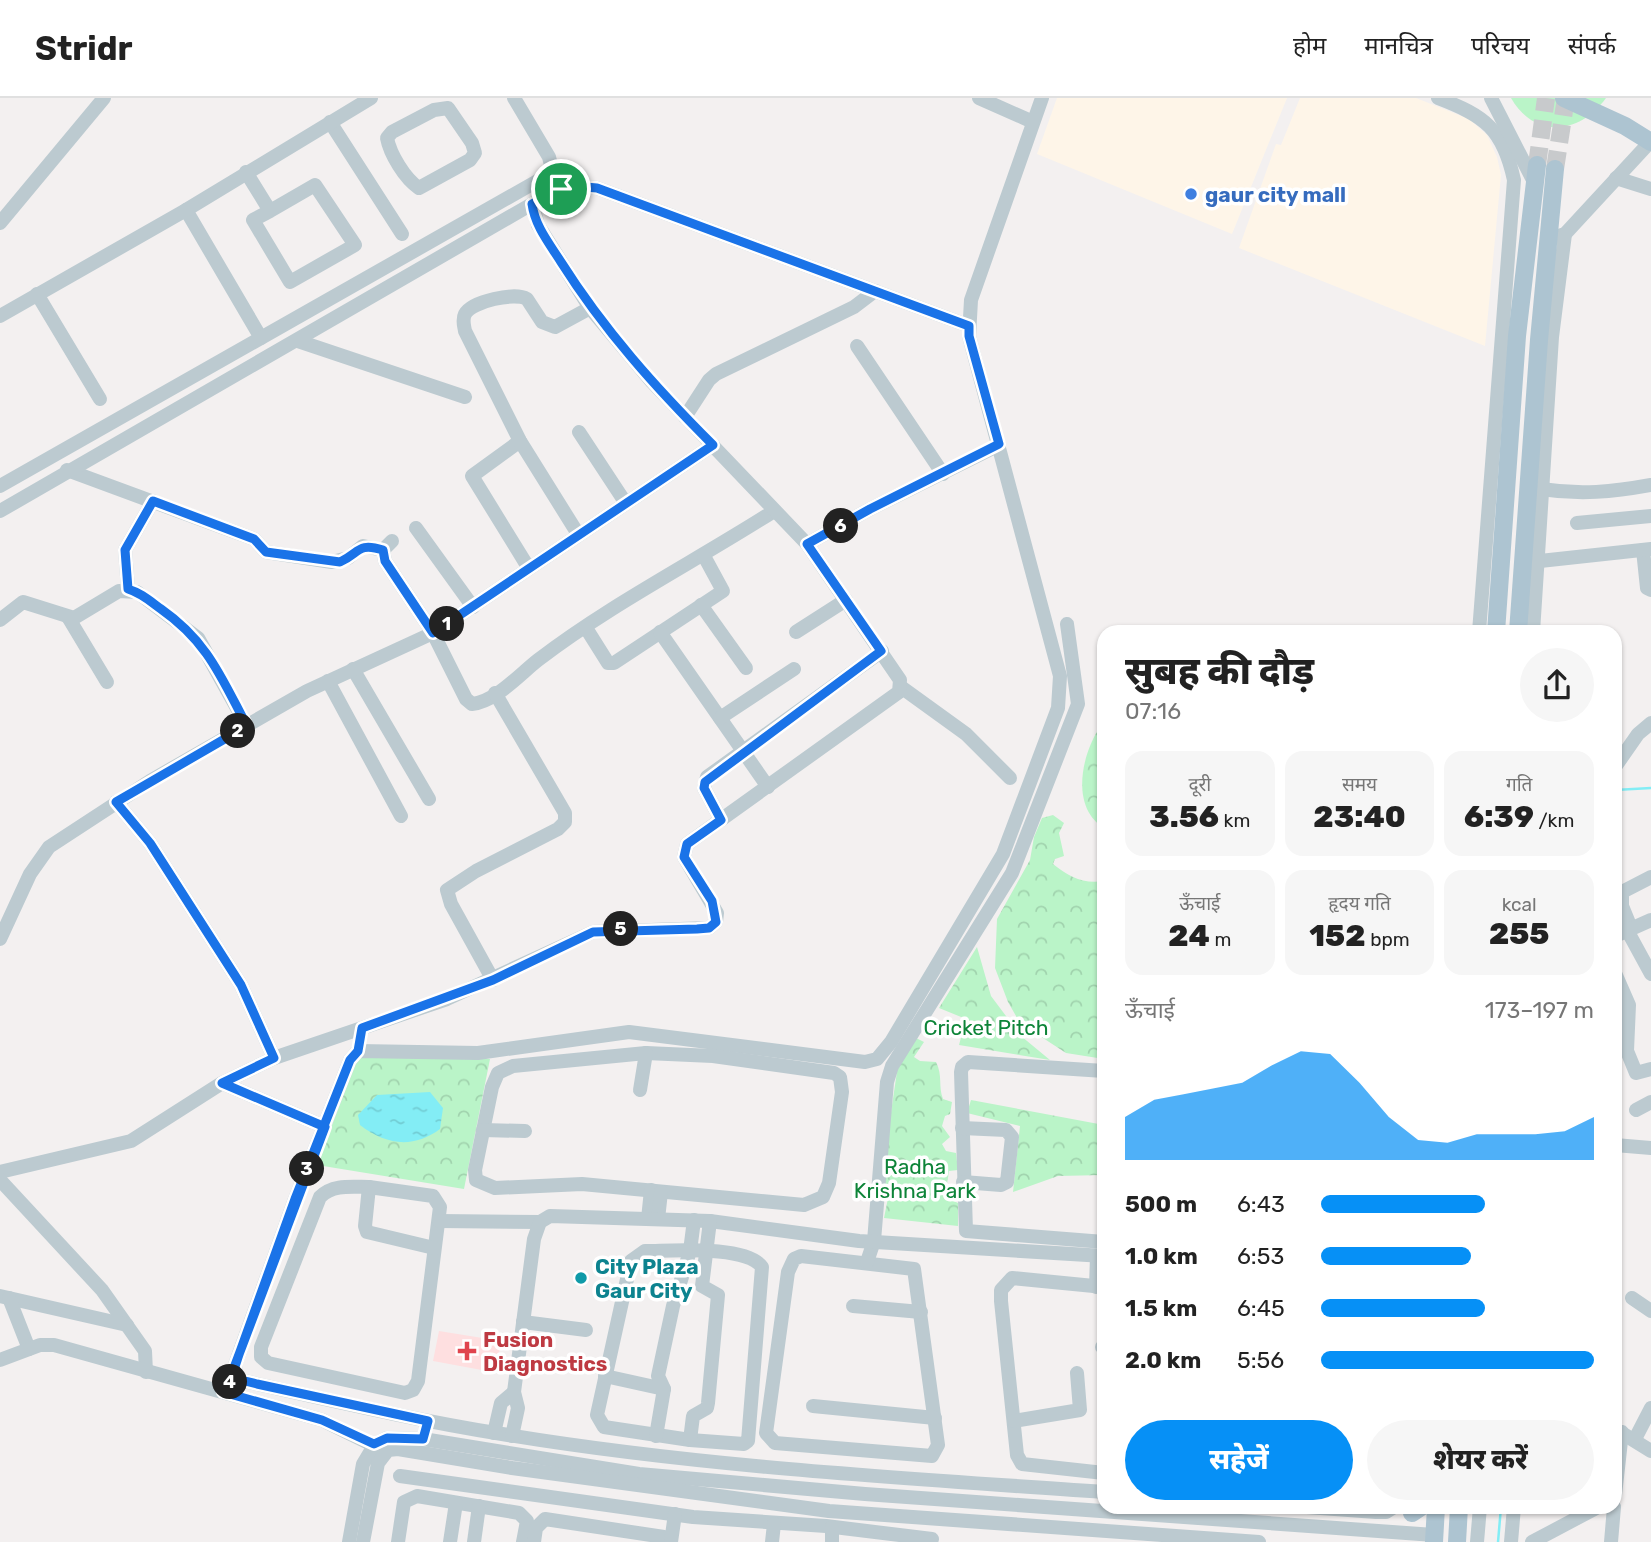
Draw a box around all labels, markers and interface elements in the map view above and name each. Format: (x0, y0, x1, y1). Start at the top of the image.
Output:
text: Stridr (35, 29, 133, 68)
text: होम (1293, 32, 1326, 60)
text: मानचित्र (1364, 32, 1433, 60)
text: परिचय (1471, 32, 1530, 60)
text: संपर्क (1568, 32, 1616, 60)
pin (531, 159, 591, 219)
icon: arrive (542, 170, 580, 208)
place label: gaur city mall (1205, 182, 1346, 207)
marker: gaur city mall (1183, 186, 1199, 202)
pin: 6 (824, 508, 858, 544)
text: 6 (834, 514, 847, 537)
pin: 1 (430, 606, 464, 642)
text: 1 (442, 612, 451, 635)
text: सुबह की दौड़ (1125, 648, 1314, 694)
button: share (1520, 648, 1594, 722)
text: 07:16 (1125, 697, 1181, 725)
pin: 2 (220, 714, 256, 748)
text: 2 (231, 719, 244, 742)
text: दूरी (1188, 773, 1211, 796)
text: समय (1342, 773, 1377, 796)
text: गति (1506, 773, 1532, 796)
text: 3.56 (1149, 799, 1219, 835)
text: 23:40 (1313, 799, 1406, 835)
text: 6:39 (1464, 799, 1534, 835)
text: km (1219, 809, 1250, 832)
text: /km (1534, 809, 1574, 832)
text: ऊँचाई (1179, 892, 1220, 915)
text: हृदय गति (1328, 892, 1391, 915)
text: kcal (1502, 893, 1537, 916)
pin: 5 (604, 912, 638, 946)
text: 255 (1489, 916, 1549, 952)
text: 5 (614, 917, 627, 940)
text: 24 (1168, 918, 1210, 954)
text: 152 (1309, 918, 1365, 954)
text: m (1210, 928, 1231, 951)
text: bpm (1365, 928, 1410, 951)
text: ऊँचाई (1125, 996, 1175, 1024)
text: 173–197 m (1485, 996, 1594, 1024)
park label: Cricket Pitch (923, 1015, 1049, 1040)
pin: 3 (290, 1152, 324, 1186)
park label: Radha Krishna Park (854, 1154, 976, 1203)
text: 3 (300, 1157, 313, 1180)
text: 500 m (1125, 1190, 1197, 1218)
text: 6:43 (1237, 1190, 1285, 1218)
text: 1.0 km (1125, 1242, 1198, 1270)
text: 6:53 (1237, 1242, 1284, 1270)
place label: City Plaza Gaur City (595, 1254, 699, 1303)
marker: City Plaza Gaur City (573, 1270, 589, 1286)
text: 1.5 km (1125, 1294, 1197, 1322)
text: 6:45 (1237, 1294, 1285, 1322)
place label: Fusion Diagnostics (483, 1327, 607, 1376)
marker: Fusion Diagnostics (457, 1341, 477, 1361)
text: 2.0 km (1125, 1346, 1201, 1374)
text: 5:56 (1237, 1346, 1284, 1374)
pin: 4 (212, 1364, 247, 1400)
text: 4 (223, 1370, 236, 1393)
button: सहेजें (1125, 1420, 1353, 1500)
button: शेयर करें (1367, 1420, 1594, 1500)

